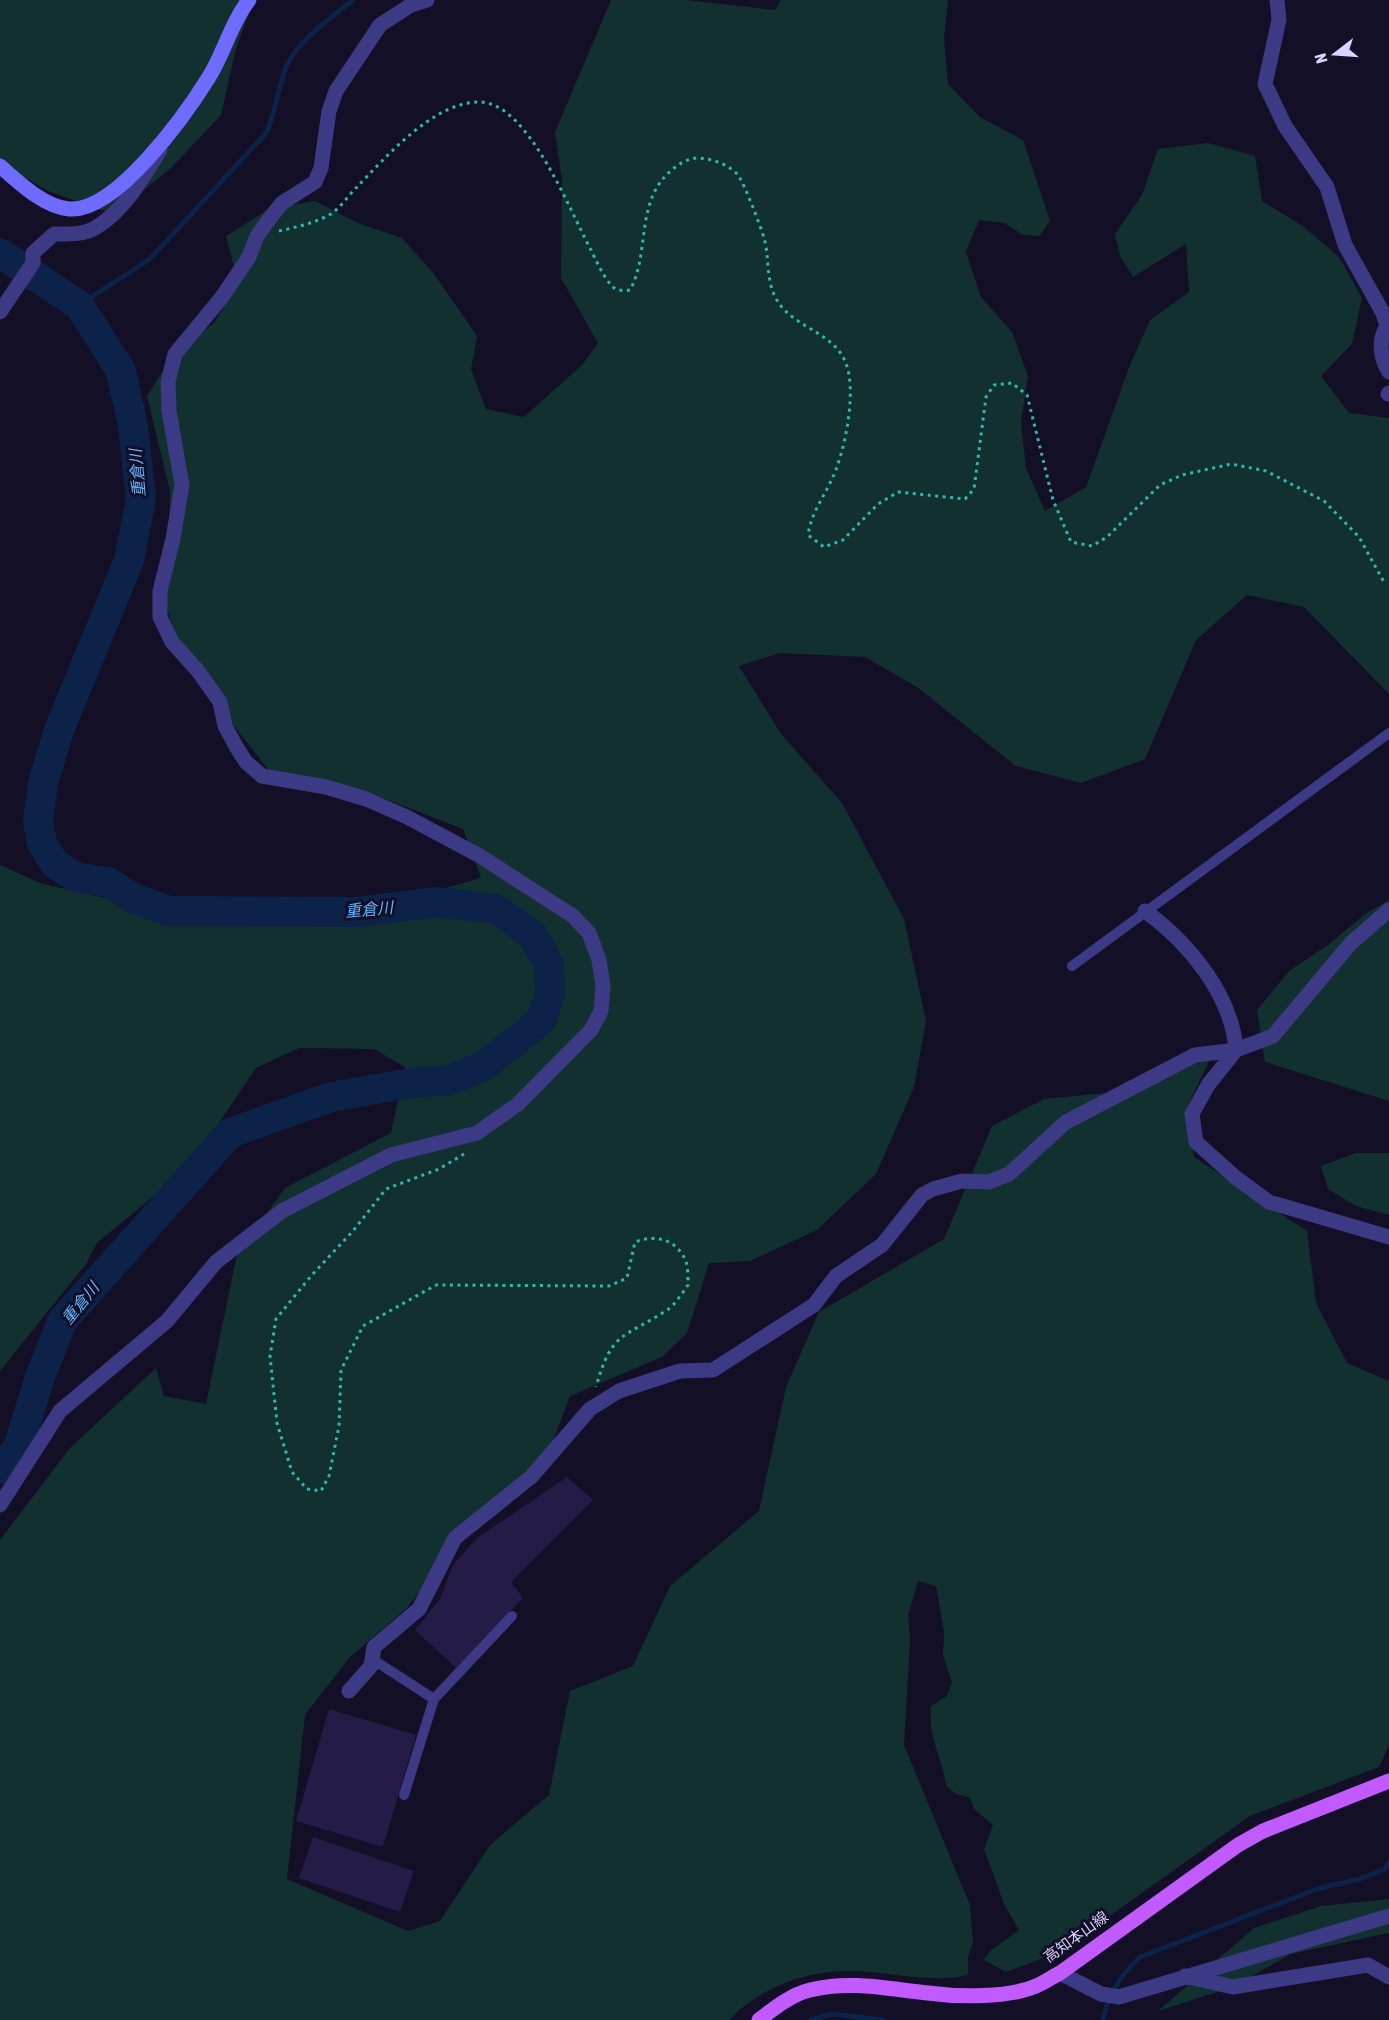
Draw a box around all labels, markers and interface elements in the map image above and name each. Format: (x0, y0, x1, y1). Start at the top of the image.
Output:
north arrow (1305, 24, 1365, 84)
text: N (1311, 51, 1331, 66)
water label: 重倉川 (126, 446, 148, 498)
water label: 重倉川 (344, 898, 396, 920)
water label: 重倉川 (58, 1277, 103, 1327)
street label: 高知本山線 (1040, 1908, 1111, 1966)

